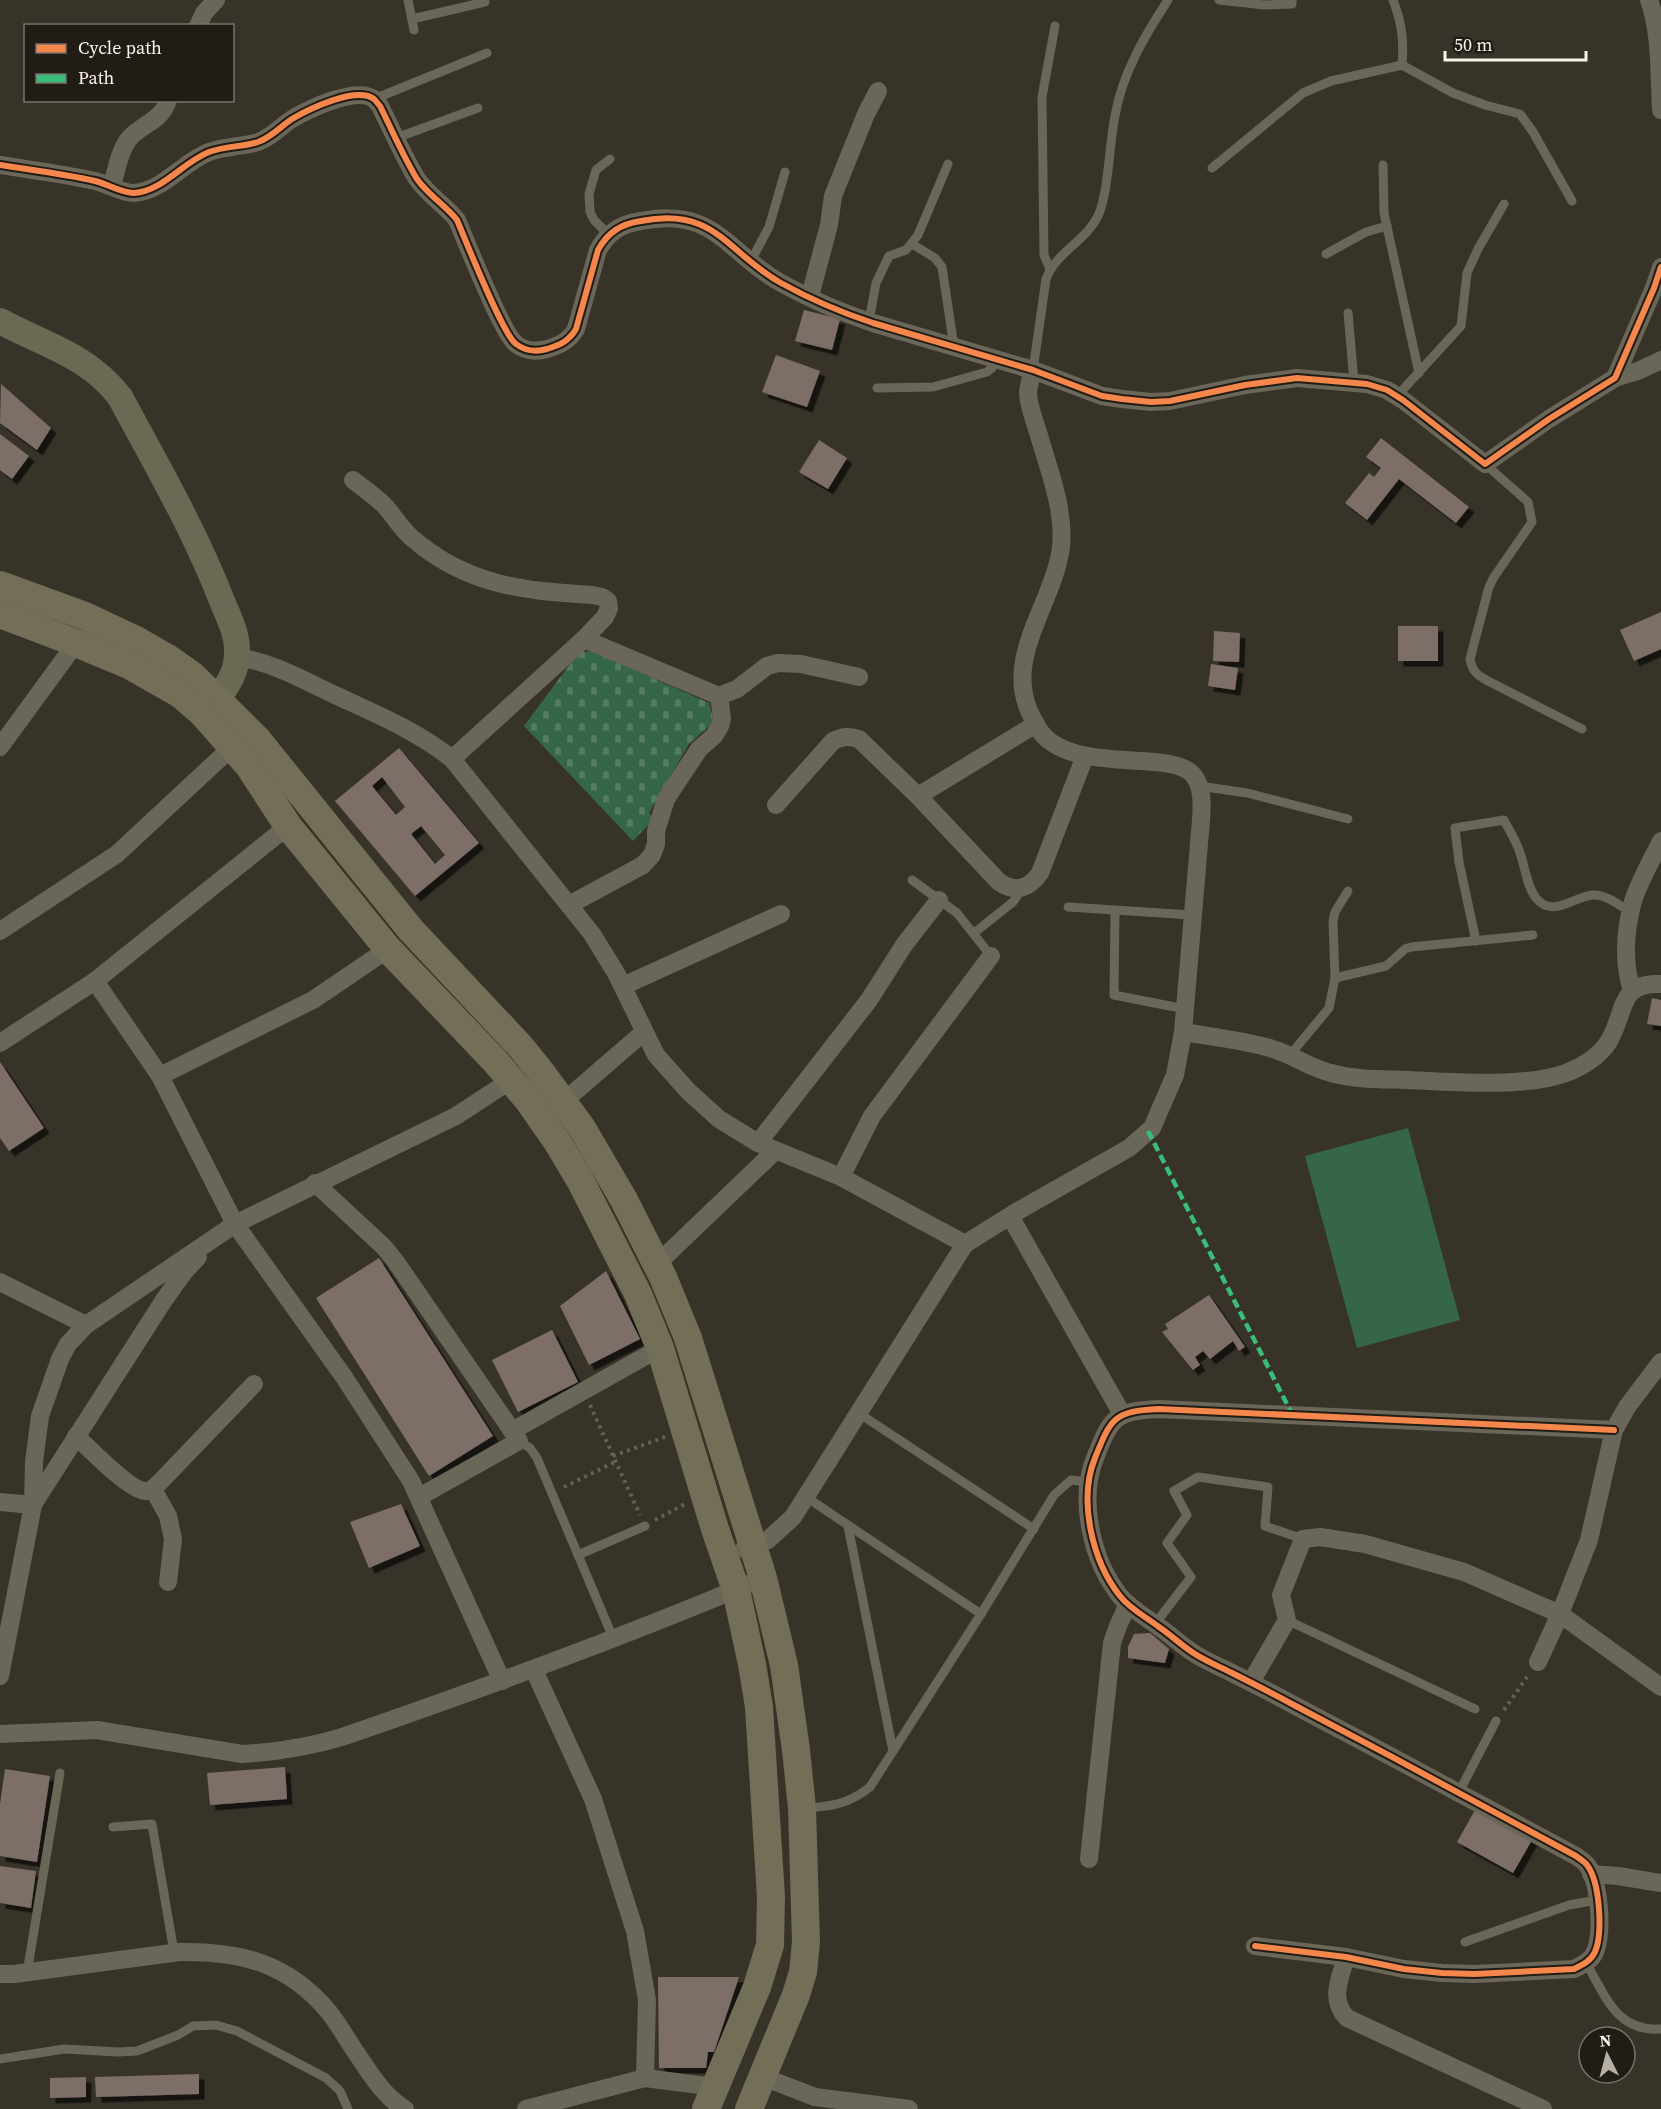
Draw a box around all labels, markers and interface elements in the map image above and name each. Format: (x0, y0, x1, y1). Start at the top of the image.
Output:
legend (24, 24, 234, 102)
scale bar (1445, 24, 1586, 62)
text: 50 m (1454, 32, 1492, 57)
text: Cycle path (78, 35, 162, 60)
text: Path (78, 65, 115, 90)
north arrow (1577, 2025, 1637, 2085)
text: N (1598, 2028, 1613, 2052)

